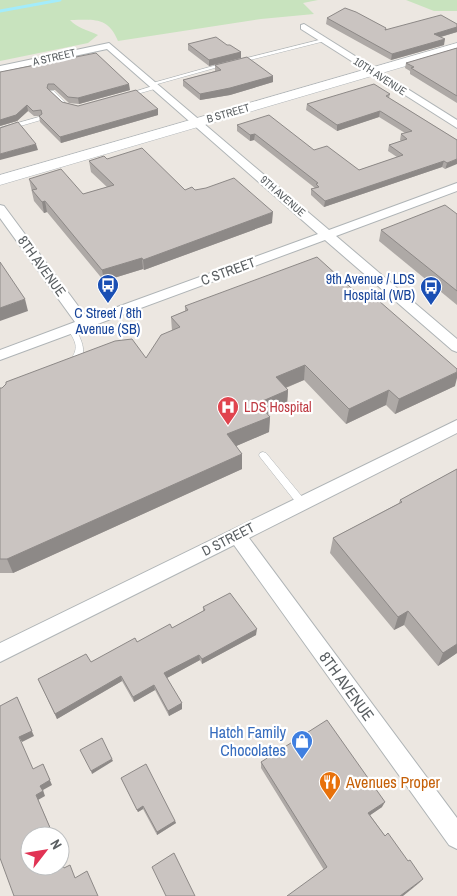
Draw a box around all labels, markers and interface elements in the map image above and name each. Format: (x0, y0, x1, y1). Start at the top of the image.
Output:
street label: A STREET (30, 45, 77, 69)
street label: 10TH AVENUE (351, 54, 409, 98)
street label: B STREET (205, 100, 252, 126)
street label: 9TH AVENUE (257, 173, 309, 219)
street label: 8TH AVENUE (14, 232, 70, 300)
street label: C STREET (198, 253, 258, 289)
place label: 9th Avenue / LDS Hospital (WB) (326, 270, 415, 304)
bus stop icon: C Street / 8th Avenue (SB) (96, 273, 120, 304)
bus stop icon: 9th Avenue / LDS Hospital (WB) (419, 275, 443, 306)
place label: C Street / 8th Avenue (SB) (74, 304, 142, 338)
hospital icon: LDS Hospital (216, 395, 240, 426)
place label: LDS Hospital (244, 398, 312, 416)
street label: D STREET (199, 518, 257, 560)
street label: 8TH AVENUE (314, 647, 380, 725)
place label: Hatch Family Chocolates (209, 721, 286, 761)
shop icon: Hatch Family Chocolates (290, 729, 314, 760)
restaurant icon: Avenues Proper (318, 770, 342, 801)
place label: Avenues Proper (345, 771, 440, 793)
north arrow (20, 826, 70, 876)
text: N (46, 836, 66, 852)

